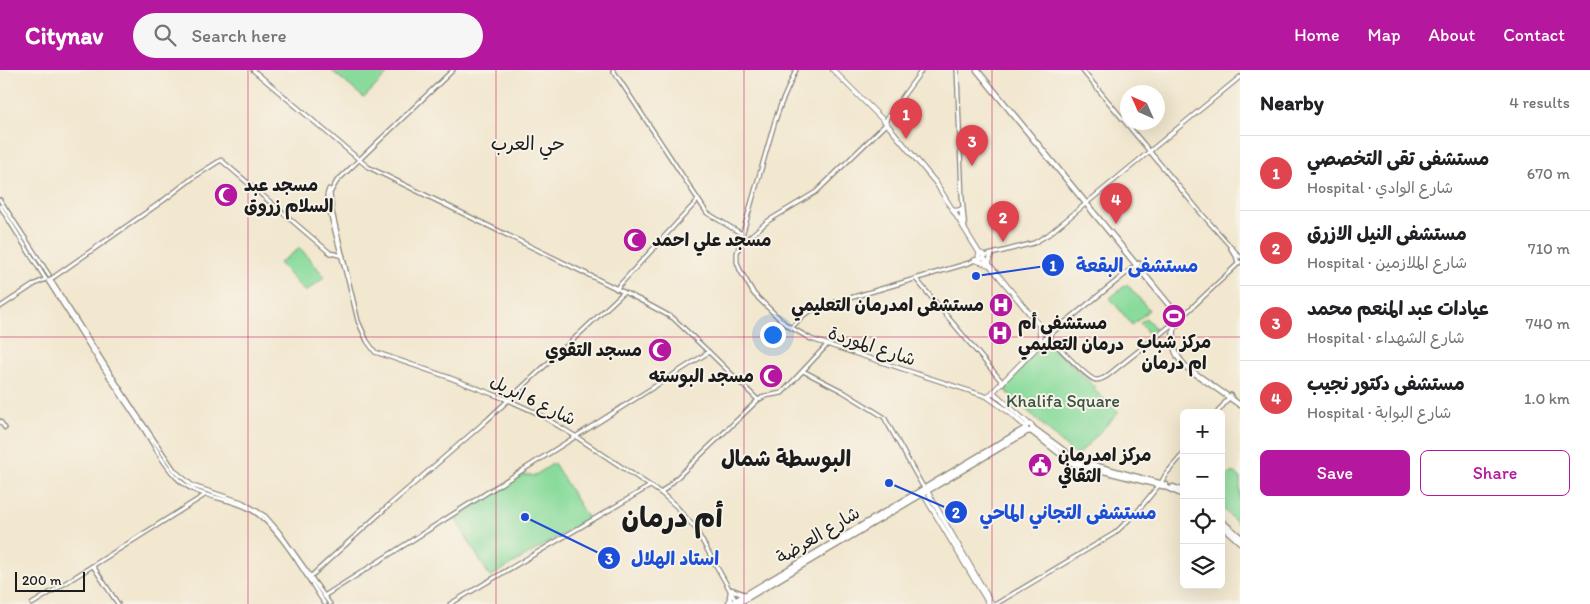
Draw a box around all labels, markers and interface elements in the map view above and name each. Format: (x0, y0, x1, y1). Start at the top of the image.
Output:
search box (133, 13, 483, 58)
text: Citynav (25, 21, 103, 50)
icon: search (151, 21, 179, 49)
text: Search here (191, 24, 287, 47)
text: Home (1294, 24, 1340, 46)
text: Map (1368, 24, 1401, 46)
text: About (1429, 24, 1475, 46)
text: Contact (1503, 24, 1565, 46)
north arrow (1120, 85, 1165, 130)
text: Nearby (1260, 90, 1324, 115)
text: 4 results (1509, 93, 1570, 112)
pin: 1 (890, 98, 922, 139)
pin: 3 (956, 125, 988, 166)
district label: حي العرب (491, 132, 565, 160)
text: مستشفى تقى التخصصي (1307, 147, 1489, 170)
text: 1 (1272, 164, 1280, 183)
text: 670 m (1527, 164, 1570, 183)
place label: مسجد عبد السلام زروق (244, 174, 333, 220)
text: Hospital · شارع الوادي (1307, 178, 1453, 197)
mosque icon: مسجد عبد السلام زروق (213, 182, 239, 208)
pin: 4 (1100, 183, 1132, 224)
pin: 2 (987, 201, 1019, 242)
text: مستشفى النيل الازرق (1307, 222, 1467, 245)
mosque icon: مسجد علي احمد (622, 227, 648, 253)
place label: مسجد علي احمد (652, 229, 771, 256)
text: 2 (1272, 239, 1280, 258)
text: 710 m (1528, 239, 1570, 258)
callout: مستشفى البقعة (1040, 248, 1208, 282)
text: Hospital · شارع الملازمين (1307, 253, 1467, 272)
text: مستشفى البقعة (1076, 254, 1198, 278)
text: 1 (1050, 257, 1057, 275)
hospital icon: مستشفى امدرمان التعليمي (988, 292, 1014, 318)
place label: مستشفى امدرمان التعليمي (791, 294, 984, 321)
text: عيادات عبد المنعم محمد (1307, 297, 1489, 320)
sports icon: مركز شباب ام درمان (1161, 303, 1187, 329)
place label: مستشفى أم درمان التعليمي (1018, 312, 1124, 360)
text: 3 (1272, 314, 1280, 333)
text: 740 m (1526, 314, 1570, 333)
hospital icon: مستشفى أم درمان التعليمي (987, 320, 1013, 346)
your location (760, 322, 786, 348)
street label: شارع الموردة (825, 322, 918, 371)
text: Hospital · شارع الشهداء (1307, 328, 1465, 347)
place label: مركز شباب ام درمان (1137, 331, 1211, 377)
mosque icon: مسجد التقوي (647, 337, 673, 363)
place label: مسجد التقوي (545, 339, 642, 364)
mosque icon: مسجد البوسته (758, 363, 784, 389)
place label: مسجد البوسته (649, 365, 754, 388)
street label: شارع 6 ابريل (486, 370, 580, 431)
text: مستشفى دكتور نجيب (1307, 372, 1465, 395)
text: 4 (1271, 389, 1281, 408)
text: 1.0 km (1524, 389, 1570, 408)
park label: Khalifa Square (1006, 390, 1120, 412)
text: Hospital · شارع البوابة (1307, 403, 1451, 422)
map controls (1180, 409, 1225, 589)
button: + (1180, 409, 1225, 454)
place label: مركز امدرمان الثقافي (1058, 444, 1152, 489)
district label: البوسطة شمال (721, 445, 851, 473)
button: Save (1260, 450, 1410, 496)
button: Share (1420, 450, 1570, 496)
public building icon: مركز امدرمان الثقافي (1027, 452, 1053, 478)
button: − (1180, 454, 1225, 499)
callout: مستشفى التجاني الماحي (944, 495, 1166, 529)
button: locate (1180, 499, 1225, 544)
district label: أم درمان (621, 500, 723, 539)
street label: شارع العرضة (772, 501, 864, 569)
text: مستشفى التجاني الماحي (979, 501, 1157, 529)
text: 2 (952, 504, 960, 522)
callout: استاد الهلال (596, 541, 729, 575)
button: layers (1180, 544, 1225, 589)
text: استاد الهلال (631, 547, 719, 570)
text: 3 (605, 550, 613, 568)
scale bar (15, 569, 85, 592)
text: 200 m (22, 572, 62, 589)

